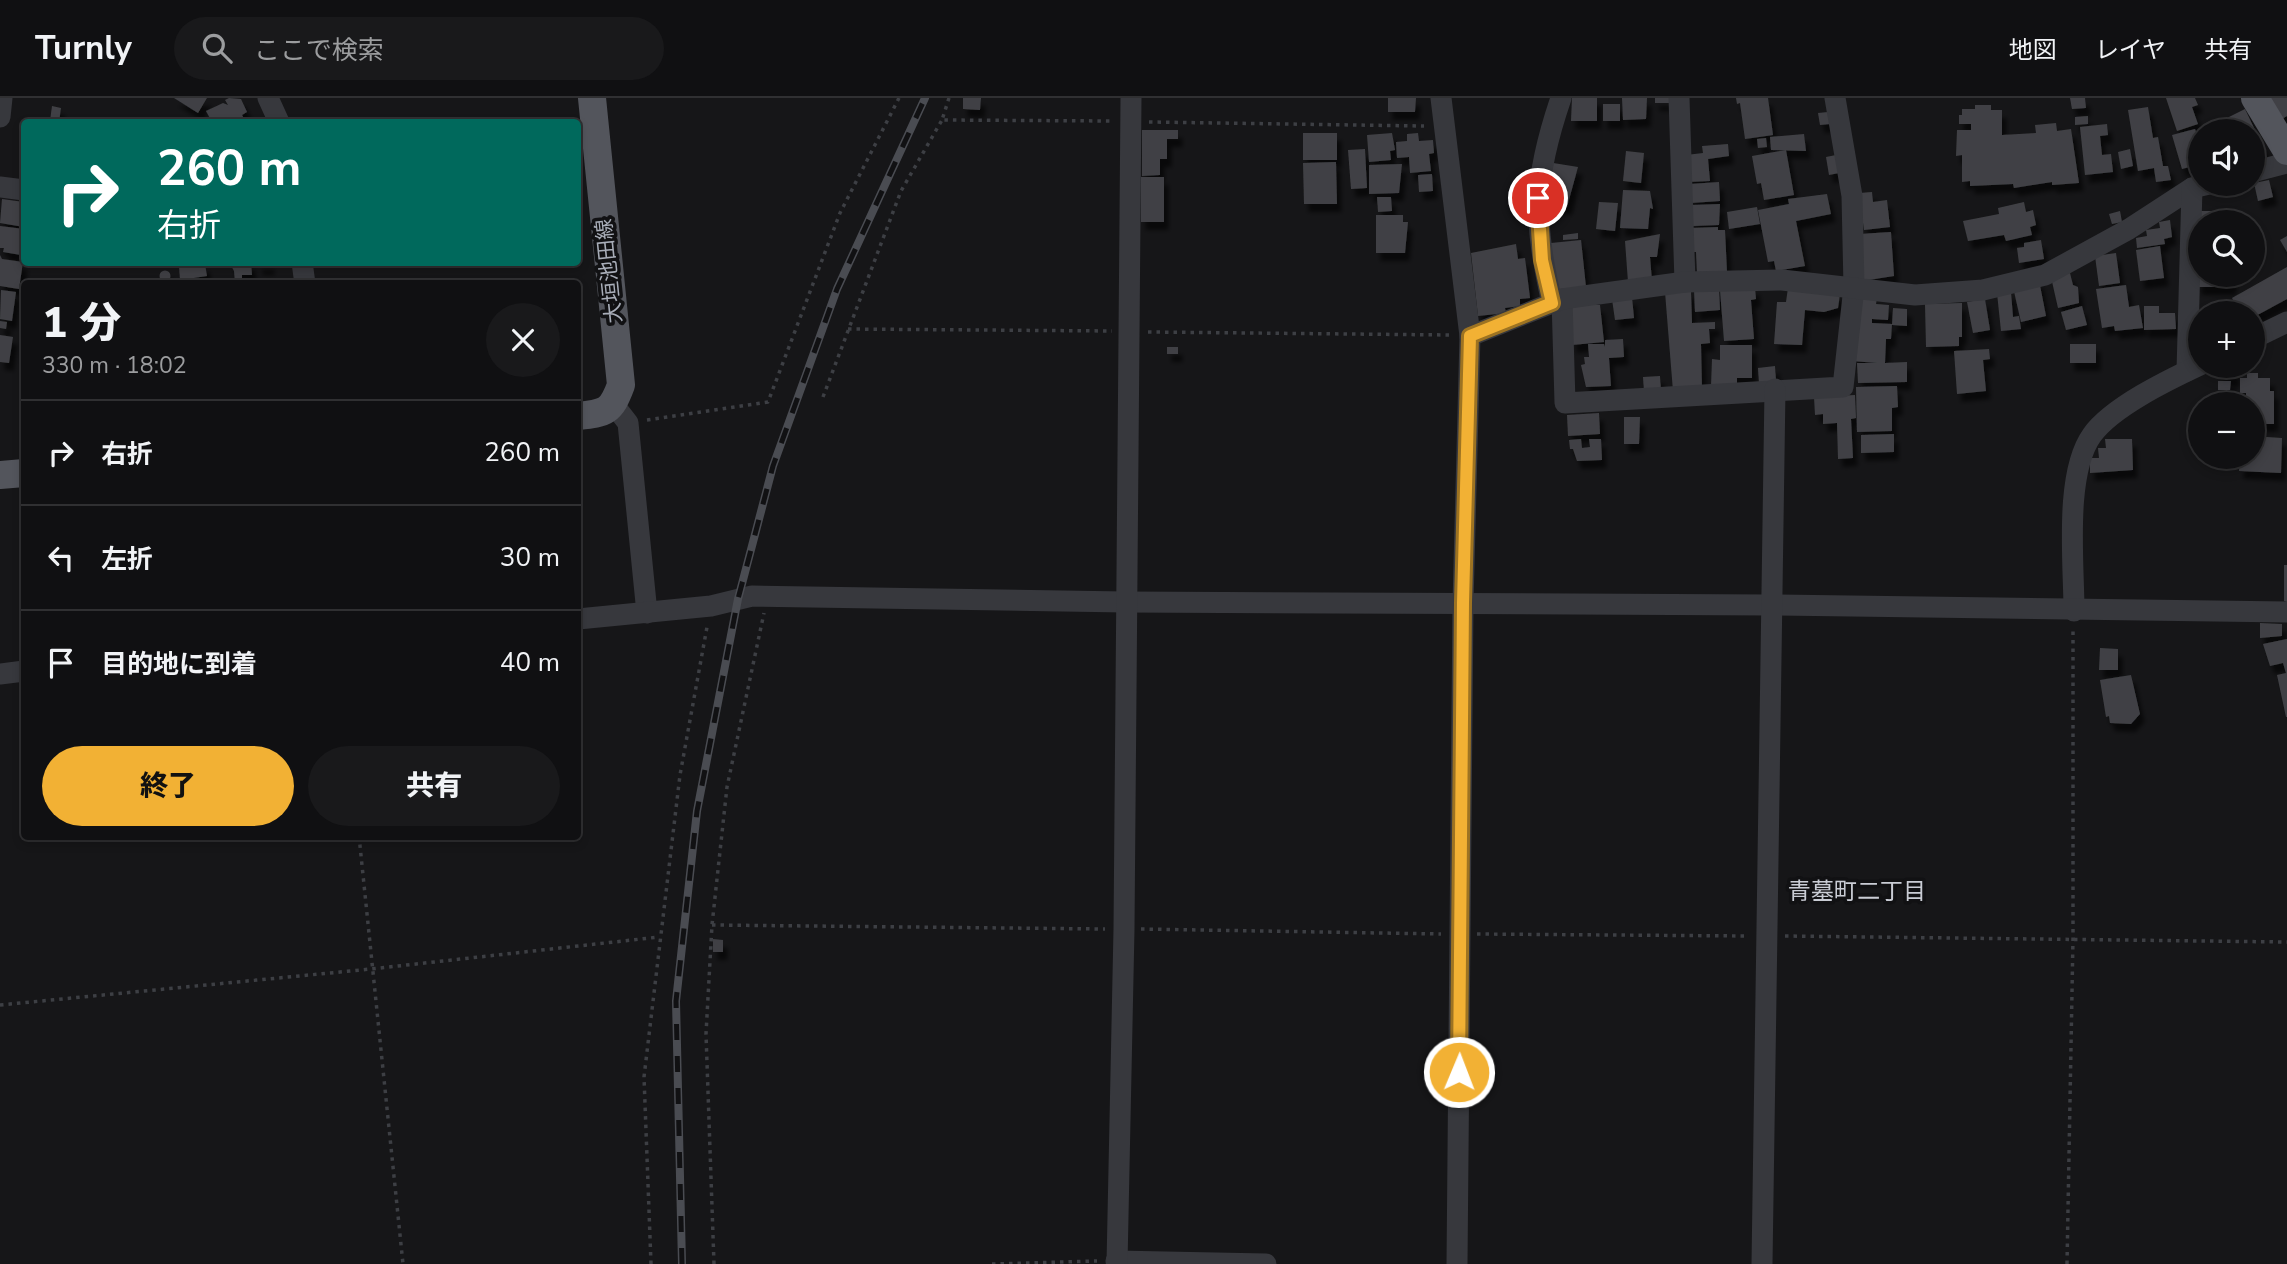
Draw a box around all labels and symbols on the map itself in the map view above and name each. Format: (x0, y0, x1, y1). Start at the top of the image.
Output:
pin (1508, 168, 1568, 228)
street label: 大垣池田線 (590, 217, 628, 325)
district label: 青墓町二丁目 (1788, 876, 1926, 907)
position arrow (1422, 1035, 1496, 1109)

